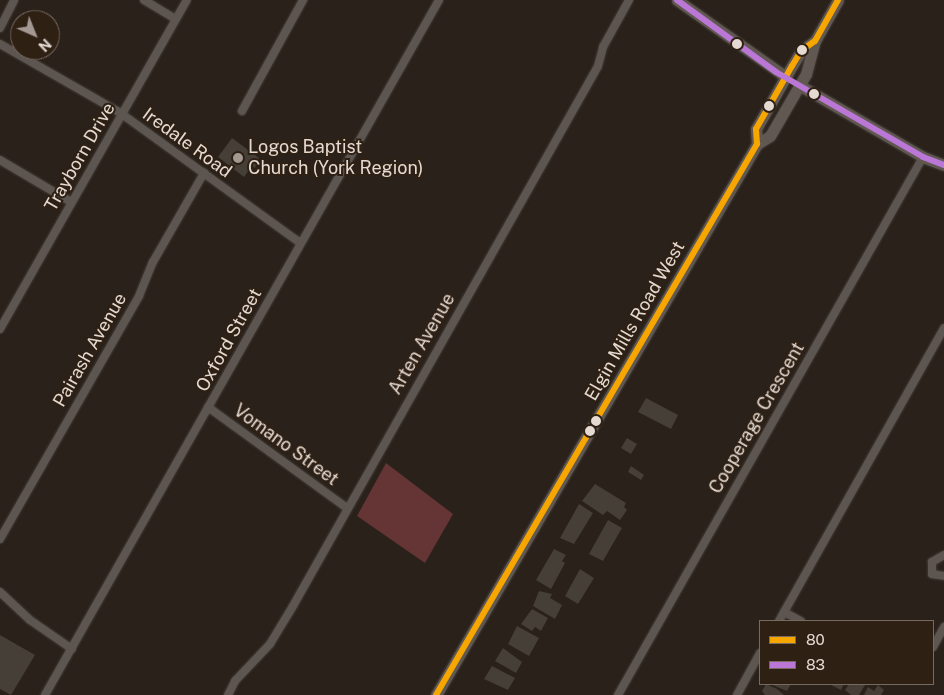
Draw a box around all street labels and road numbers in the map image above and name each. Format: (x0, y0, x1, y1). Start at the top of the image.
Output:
street label: Trayborn Drive (40, 99, 120, 215)
street label: Iredale Road (138, 103, 236, 183)
street label: Elgin Mills Road West (580, 237, 690, 405)
street label: Oxford Street (192, 285, 266, 395)
street label: Pairash Avenue (49, 289, 131, 411)
street label: Arten Avenue (384, 290, 460, 398)
street label: Cooperage Crescent (705, 338, 809, 498)
street label: Vomano Street (229, 400, 343, 490)

